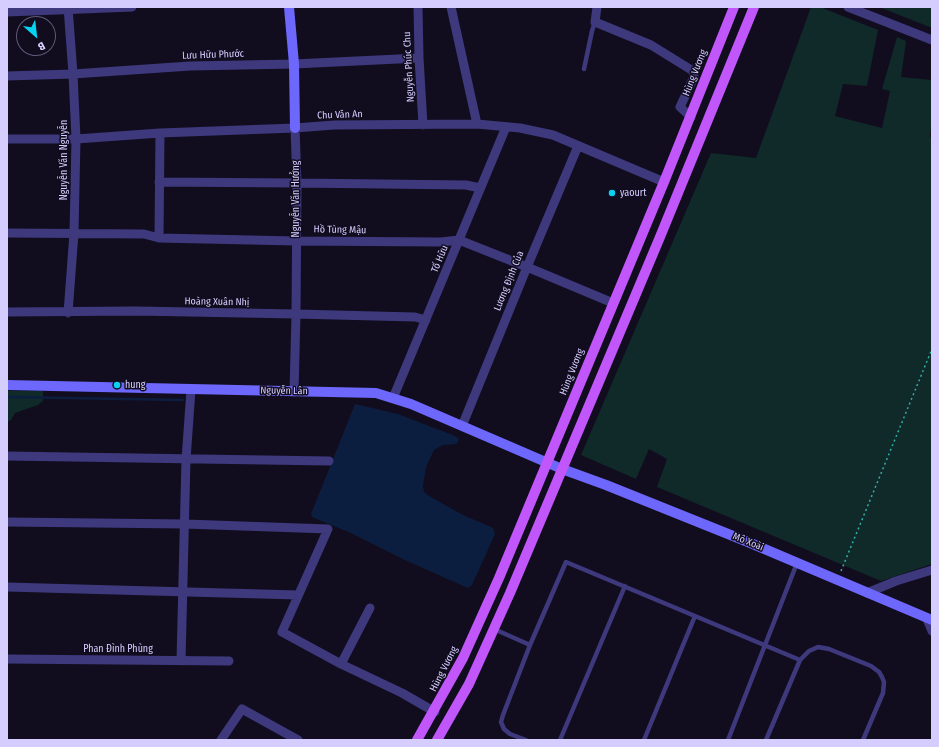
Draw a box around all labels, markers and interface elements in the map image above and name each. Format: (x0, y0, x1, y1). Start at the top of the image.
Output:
north arrow (16, 16, 56, 56)
street label: Nguyễn Phúc Chu (401, 31, 417, 103)
text: B (36, 39, 47, 53)
street label: Lưu Hữu Phước (182, 48, 244, 62)
street label: Hùng Vương (680, 48, 710, 98)
street label: Chu Văn An (317, 108, 363, 122)
street label: Nguyễn Văn Nguyễn (58, 120, 70, 200)
street label: Nguyễn Văn Hưởng (290, 161, 302, 237)
place label: yaourt (620, 187, 646, 199)
marker: yaourt (607, 188, 617, 198)
street label: Hồ Tùng Mậu (314, 224, 366, 236)
street label: Tố Hữu (429, 244, 451, 274)
street label: Lương Định Của (492, 249, 526, 313)
street label: Hoàng Xuân Nhị (184, 295, 250, 309)
street label: Hùng Vương (557, 347, 587, 397)
place label: hung (125, 379, 145, 391)
marker: hung (112, 380, 122, 390)
street label: Nguyễn Lân (260, 385, 308, 397)
street label: Mô Xoài (731, 530, 765, 554)
street label: Phan Đình Phùng (83, 643, 153, 655)
street label: Hùng Vương (427, 644, 461, 694)

